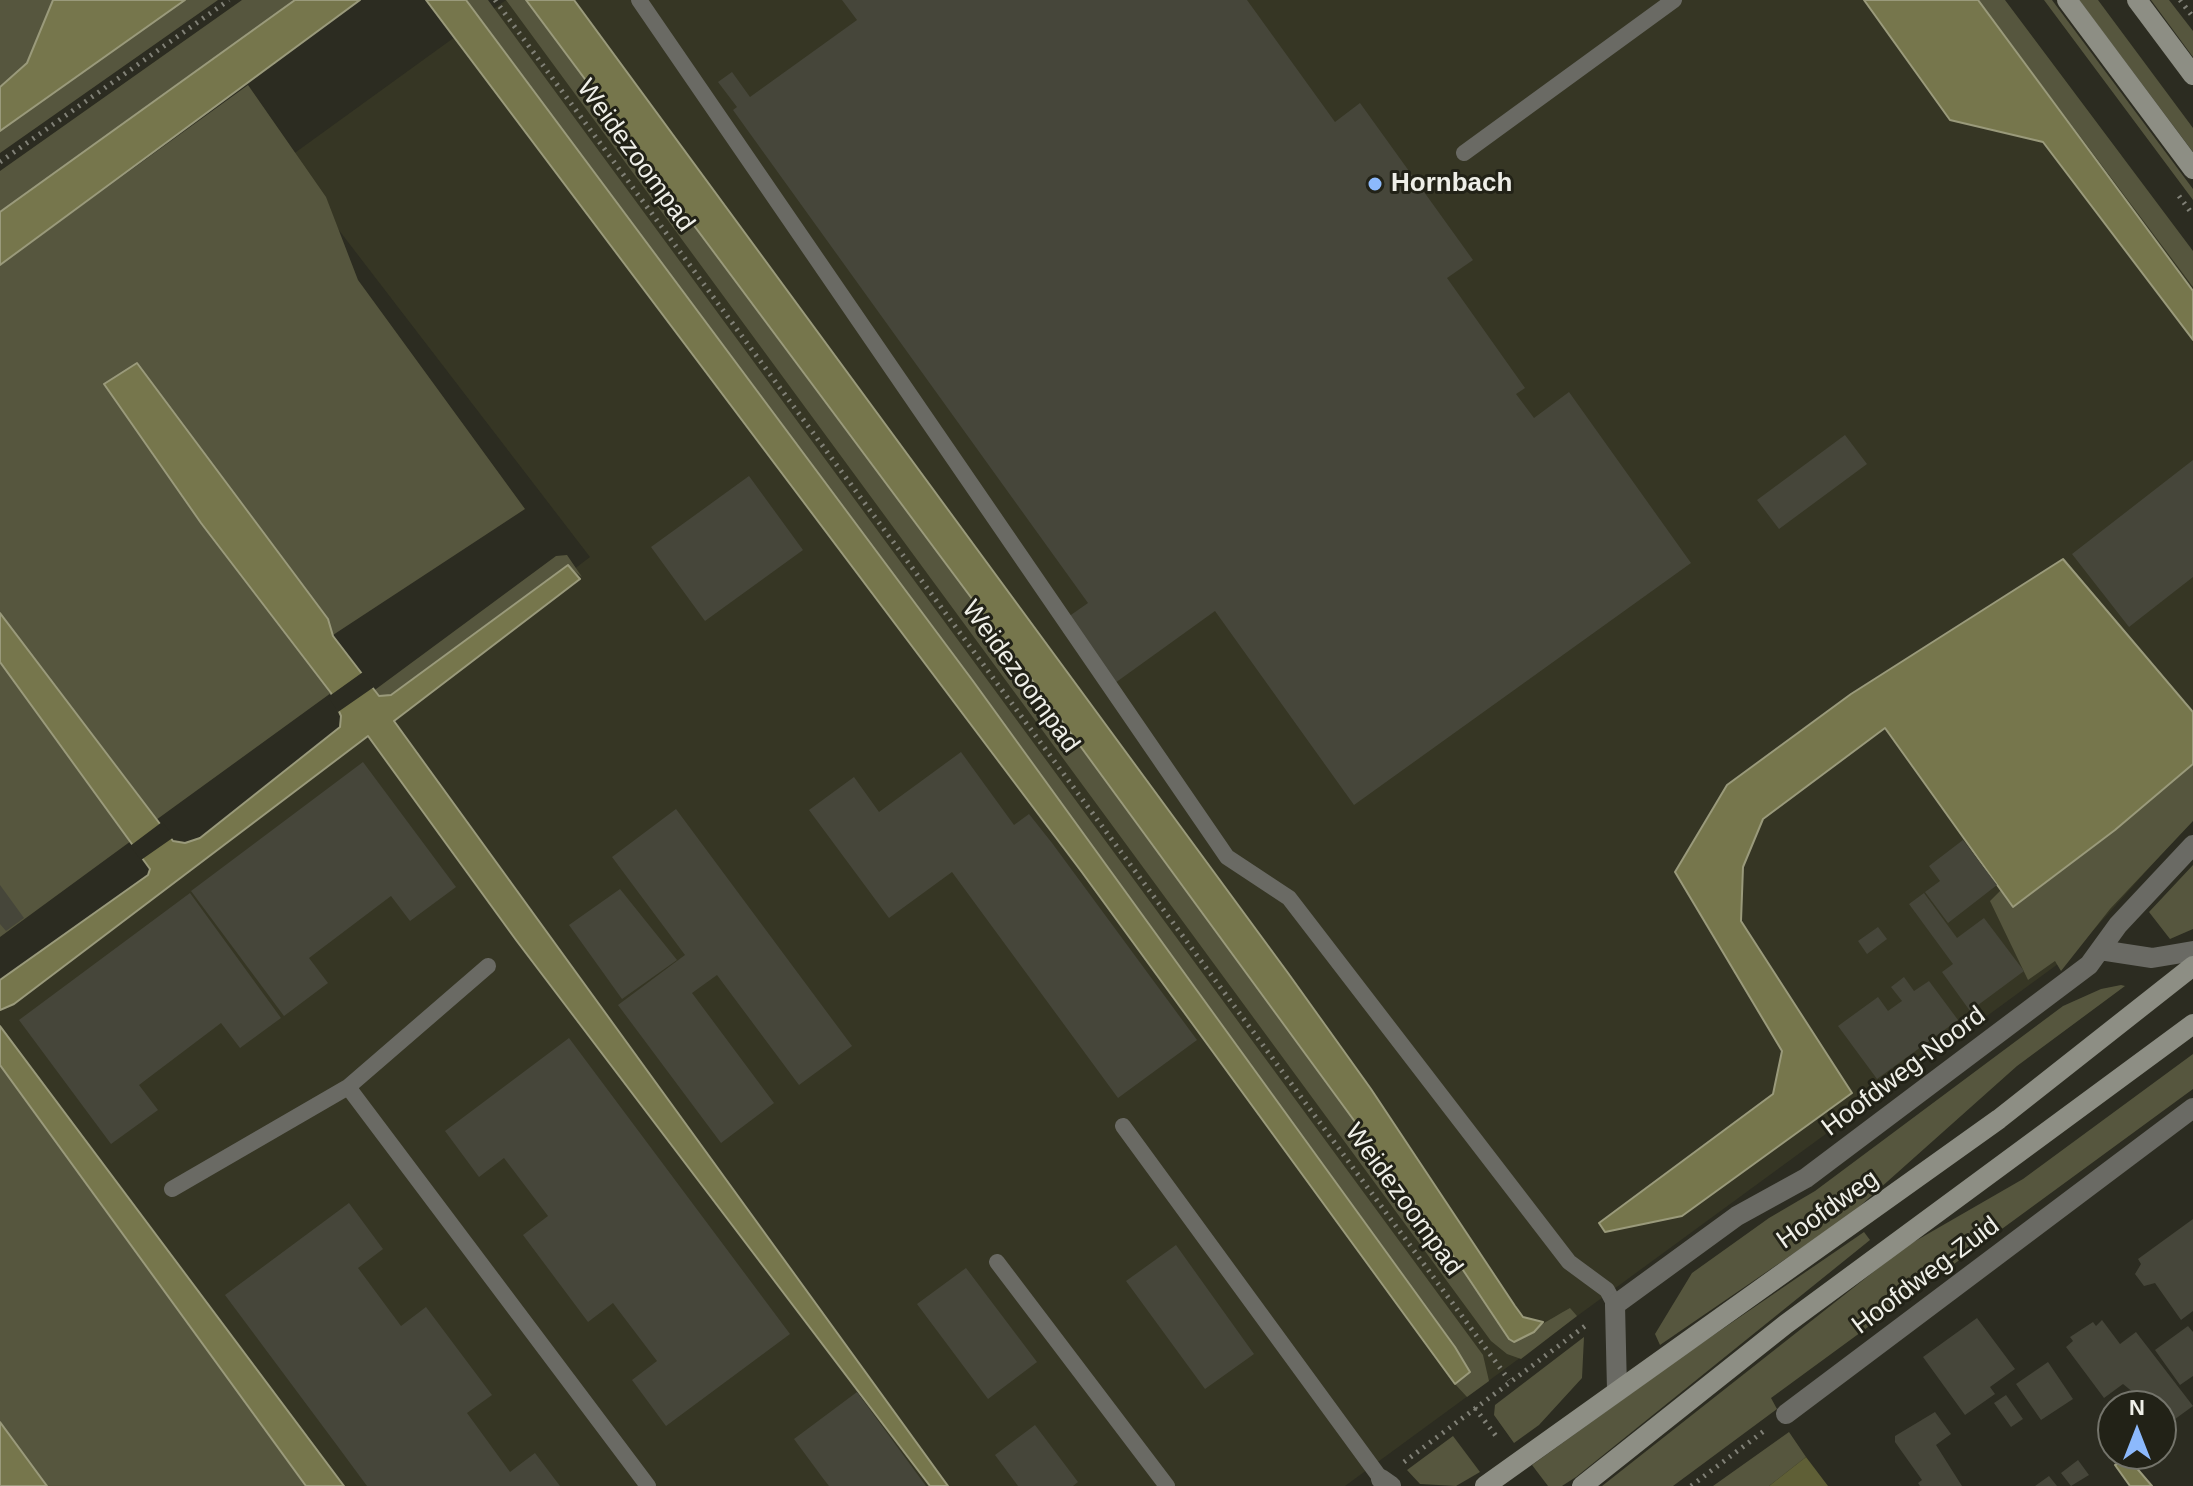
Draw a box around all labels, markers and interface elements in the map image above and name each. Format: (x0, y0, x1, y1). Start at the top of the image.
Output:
street label: Weidezoompad (569, 74, 701, 238)
place label: Hornbach (1391, 168, 1512, 200)
marker: Hornbach (1366, 175, 1384, 193)
street label: Weidezoompad (954, 595, 1086, 759)
street label: Hoofdweg-Noord (1816, 1000, 1992, 1144)
street label: Weidezoompad (1337, 1118, 1469, 1282)
street label: Hoofdweg (1771, 1164, 1885, 1256)
street label: Hoofdweg-Zuid (1846, 1210, 2006, 1342)
north arrow (2097, 1390, 2177, 1470)
text: N (2129, 1395, 2145, 1420)

